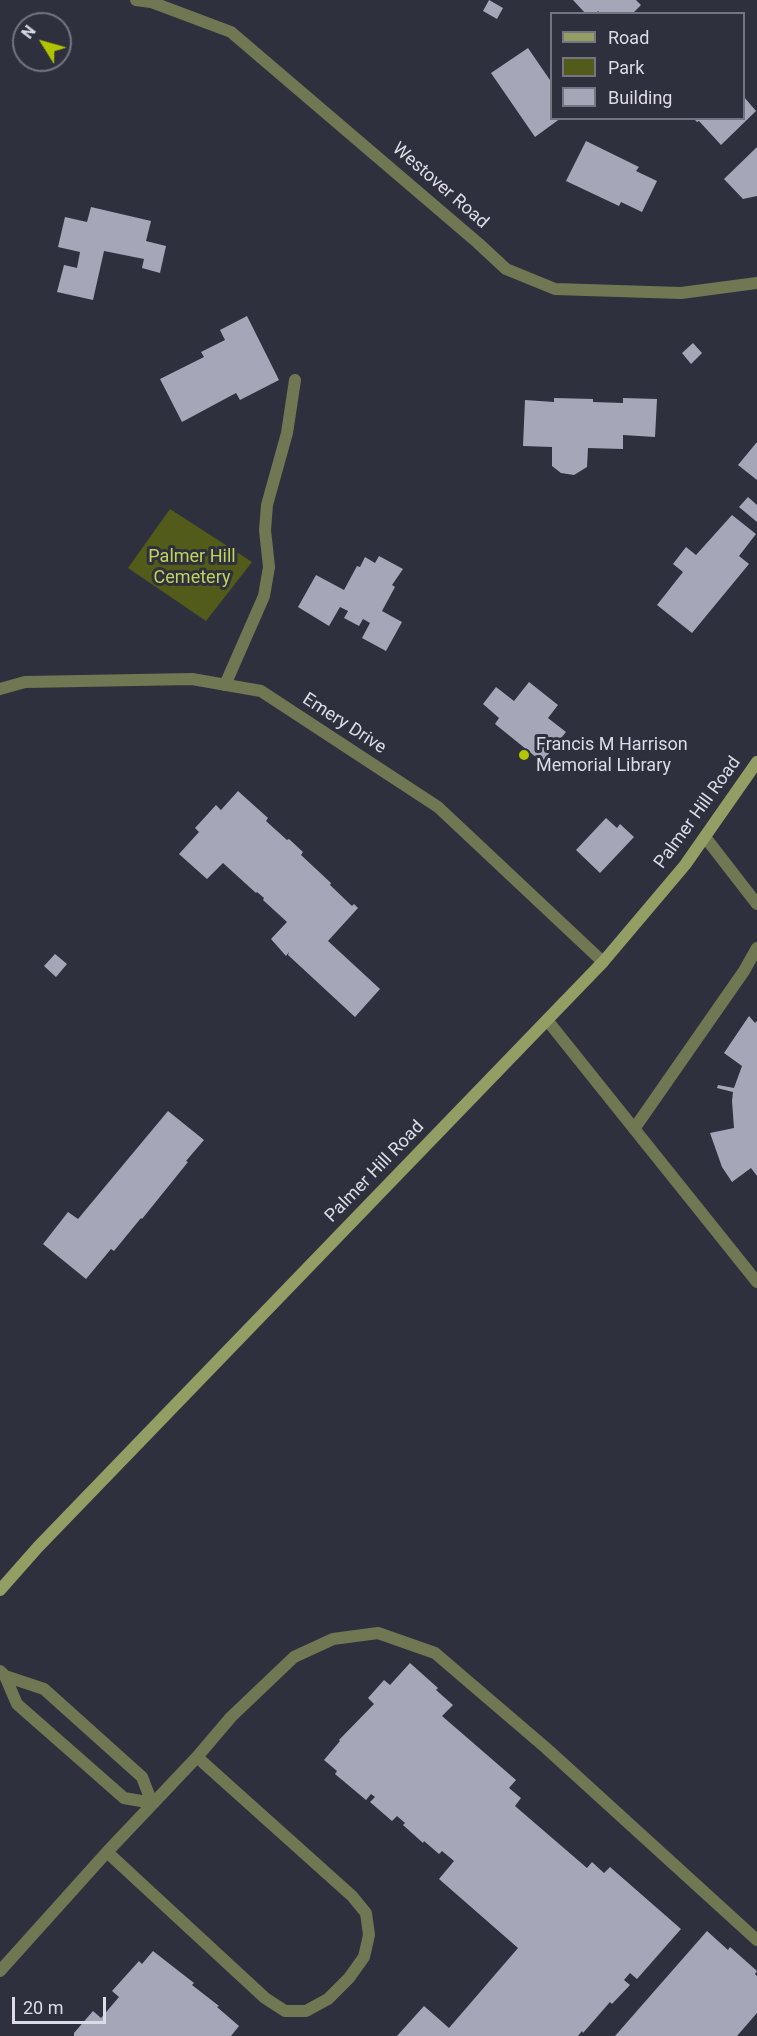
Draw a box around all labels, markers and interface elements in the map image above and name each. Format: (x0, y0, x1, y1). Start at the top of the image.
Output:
north arrow (12, 12, 72, 72)
legend (550, 12, 745, 120)
text: N (18, 22, 40, 42)
text: Road (608, 27, 649, 48)
text: Park (608, 57, 644, 78)
text: Building (608, 87, 672, 108)
street label: Westover Road (387, 138, 493, 234)
park label: Palmer Hill Cemetery (148, 546, 236, 588)
street label: Emery Drive (298, 689, 390, 759)
place label: Francis M Harrison Memorial Library (536, 734, 688, 777)
marker: Francis M Harrison Memorial Library (517, 748, 531, 762)
street label: Palmer Hill Road (650, 753, 746, 873)
street label: Palmer Hill Road (321, 1117, 429, 1227)
scale bar (15, 1985, 110, 2023)
text: 20 m (23, 1997, 63, 2018)

